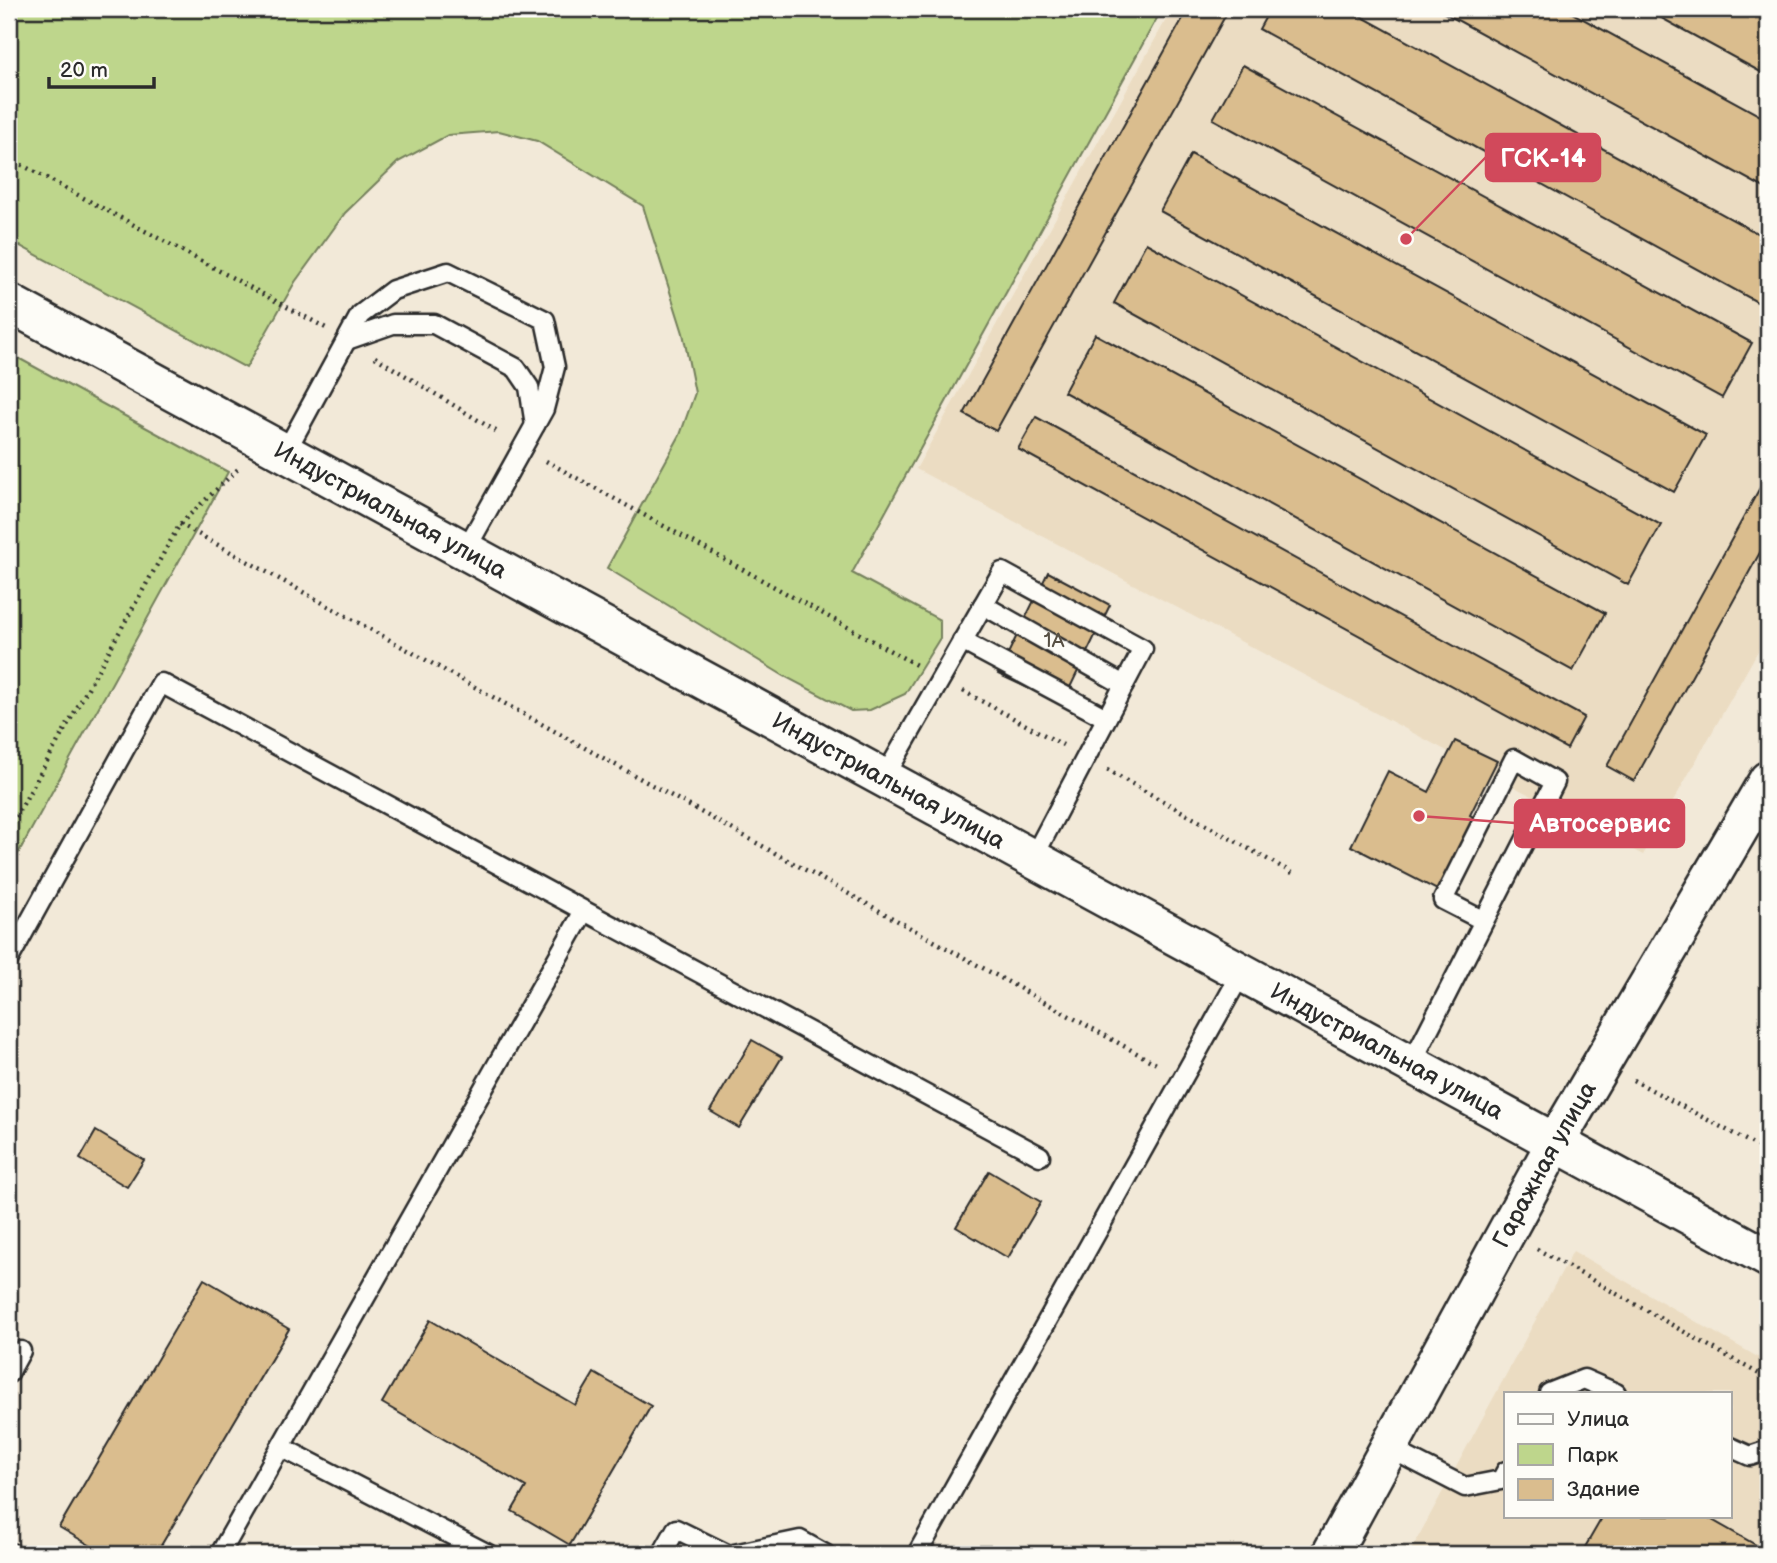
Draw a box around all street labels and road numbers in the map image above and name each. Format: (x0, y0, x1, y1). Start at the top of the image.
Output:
street label: Индустриальная улица (269, 436, 512, 585)
street label: Индустриальная улица (767, 706, 1010, 856)
street label: Индустриальная улица (1265, 977, 1508, 1127)
street label: Гаражная улица (1487, 1076, 1603, 1253)

